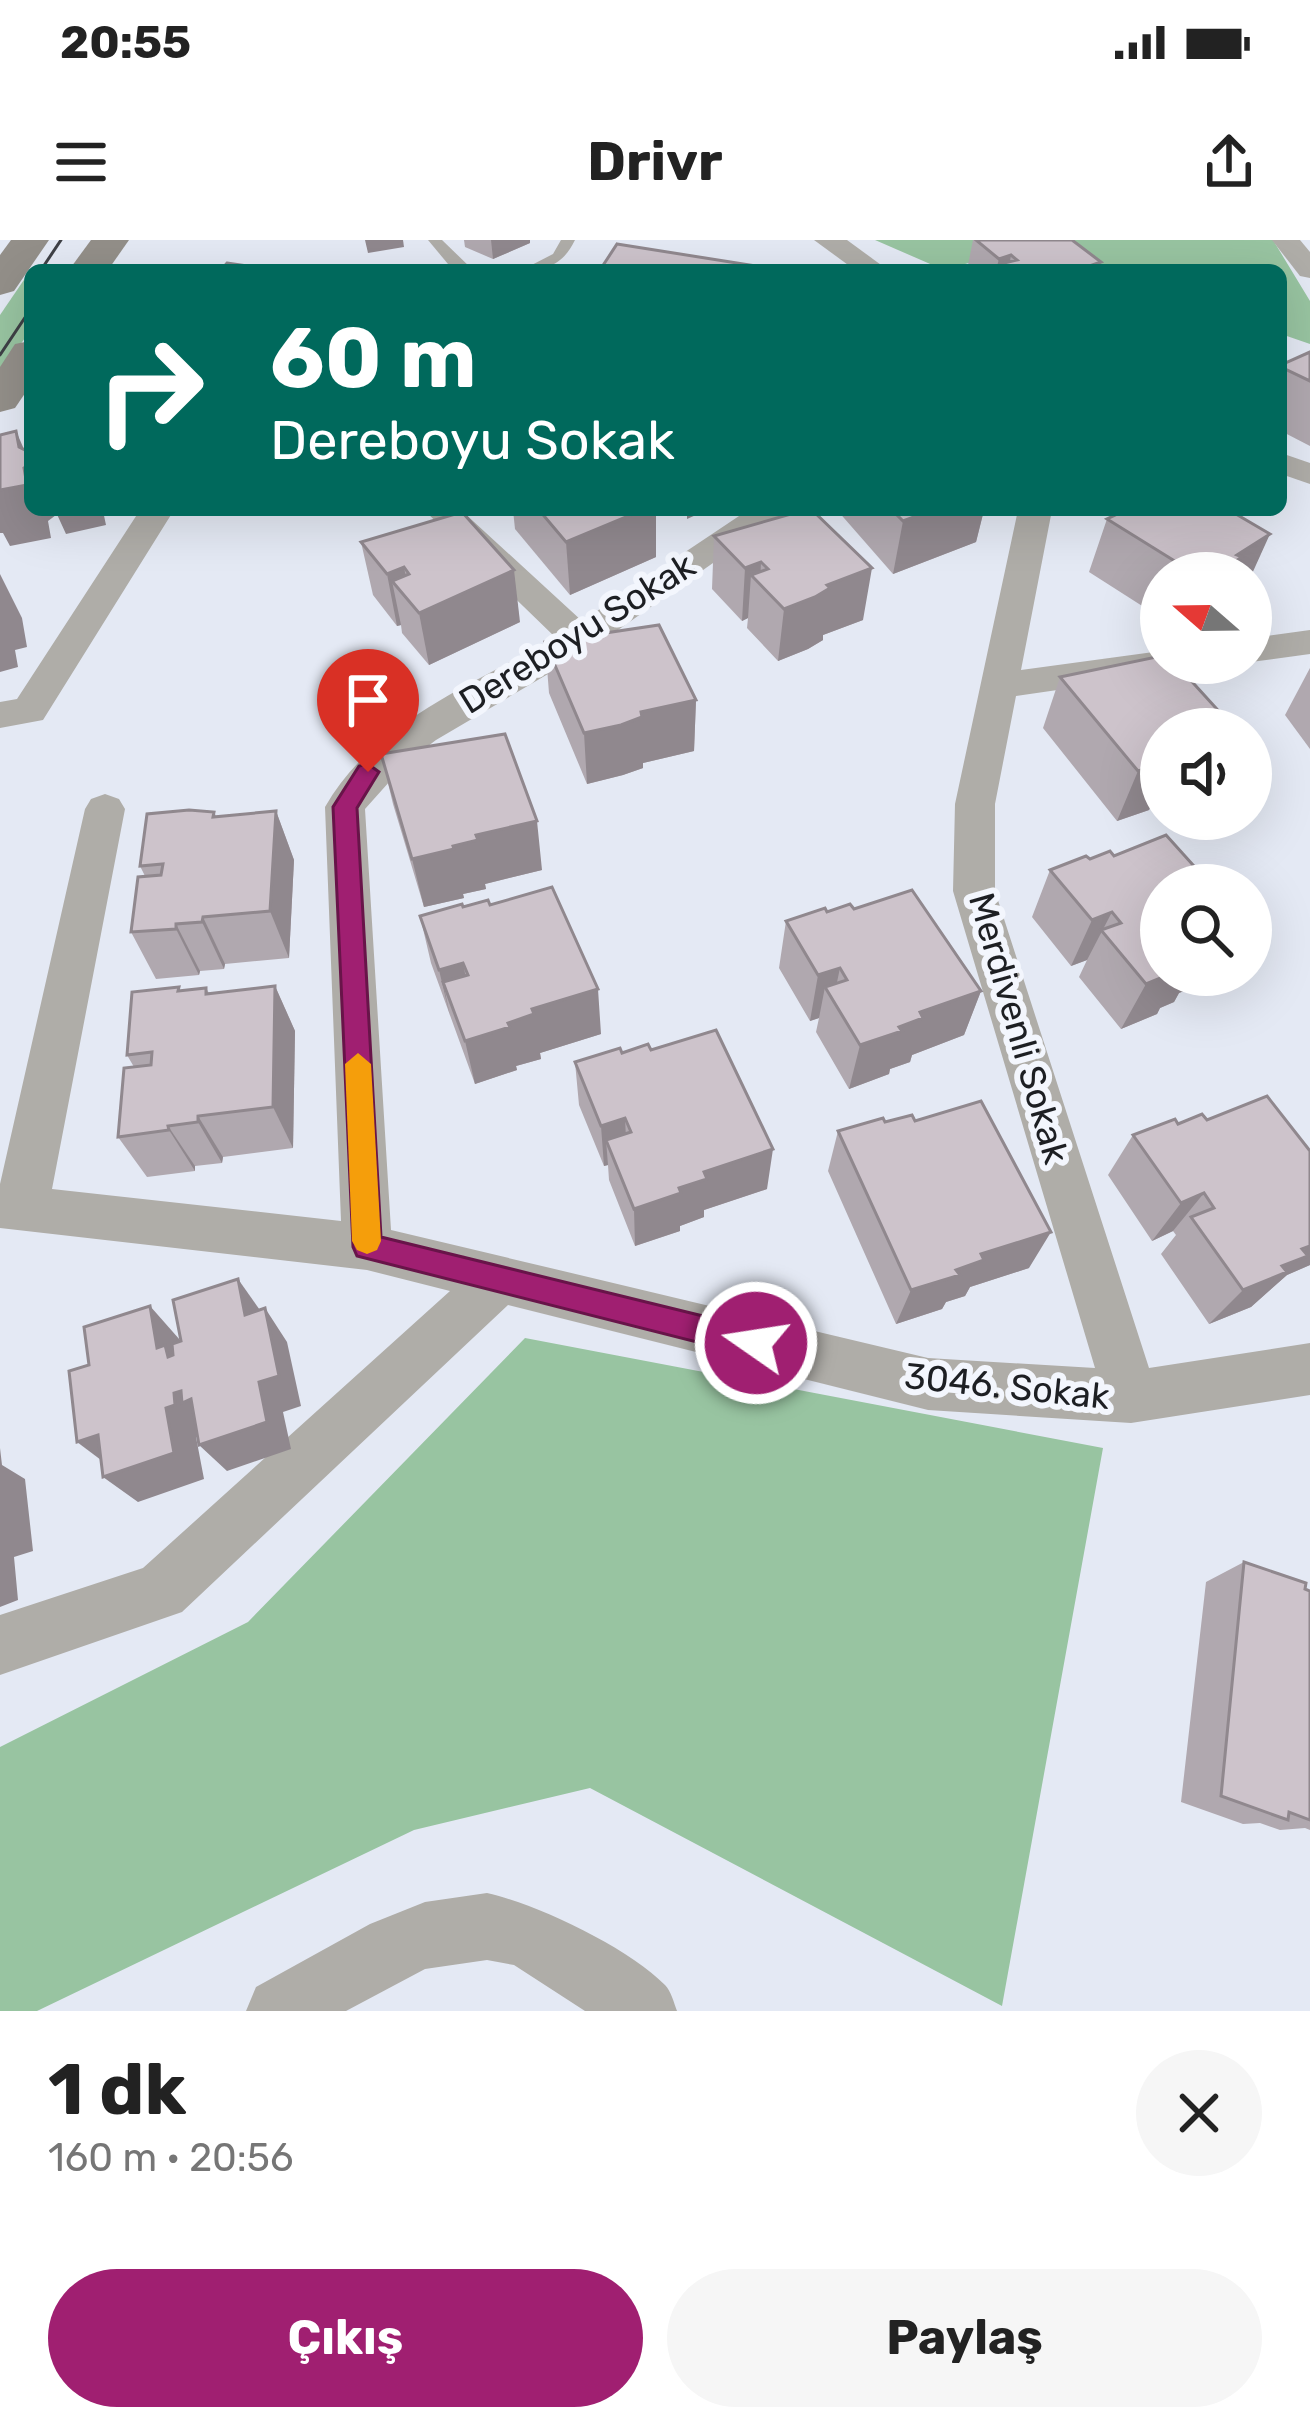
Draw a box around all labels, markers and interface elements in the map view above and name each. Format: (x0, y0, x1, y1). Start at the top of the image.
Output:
text: 20:55 (60, 16, 191, 69)
icon: menu (48, 129, 114, 195)
icon: share (1196, 129, 1262, 195)
text: Drivr (587, 130, 723, 194)
text: 60 m (270, 308, 477, 408)
icon: right (72, 312, 228, 468)
text: Dereboyu Sokak (270, 409, 675, 473)
street label: Dereboyu Sokak (451, 543, 703, 723)
north arrow (1140, 552, 1272, 684)
map controls (1140, 552, 1272, 996)
pin (317, 649, 419, 772)
icon: arrive (335, 667, 401, 733)
button: sound (1140, 708, 1272, 840)
button: search (1140, 864, 1272, 996)
street label: Merdivenli Sokak (960, 888, 1078, 1169)
position arrow (693, 1280, 819, 1406)
street label: 3046. Sokak (902, 1354, 1112, 1418)
text: 1 dk (48, 2047, 187, 2132)
button: close (1136, 2050, 1262, 2176)
text: 160 m · 20:56 (48, 2135, 294, 2181)
button: Çıkış (48, 2269, 643, 2407)
button: Paylaş (667, 2269, 1262, 2407)

